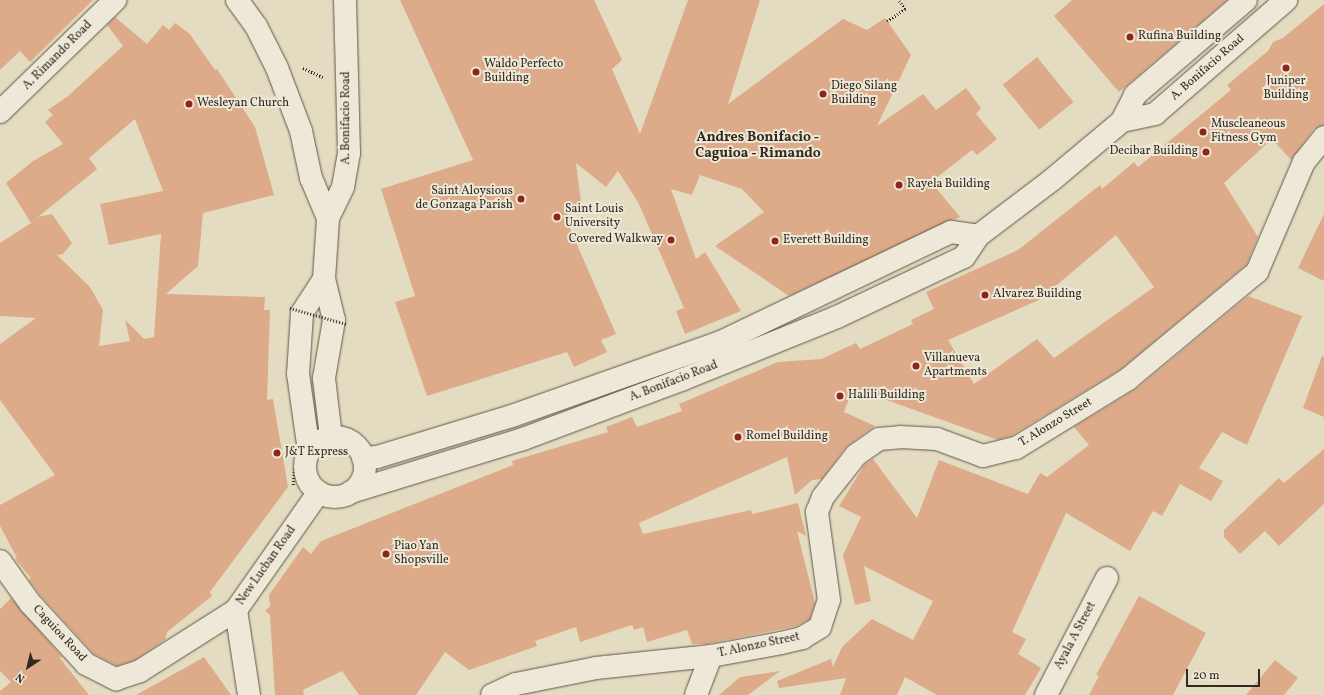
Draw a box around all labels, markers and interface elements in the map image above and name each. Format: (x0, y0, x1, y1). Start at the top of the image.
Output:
street label: A. Rimando Road (20, 18, 96, 94)
place label: Rufina Building (1138, 30, 1221, 44)
marker: Rufina Building (1125, 32, 1135, 42)
street label: A. Bonifacio Road (1168, 32, 1248, 104)
place label: Waldo Perfecto Building (484, 58, 563, 86)
marker: Juniper Building (1281, 63, 1291, 73)
marker: Waldo Perfecto Building (471, 67, 481, 77)
street label: A. Bonifacio Road (340, 71, 354, 165)
place label: Juniper Building (1263, 75, 1309, 103)
place label: Diego Silang Building (831, 80, 897, 108)
marker: Diego Silang Building (818, 89, 828, 99)
place label: Wesleyan Church (197, 97, 289, 111)
marker: Wesleyan Church (184, 99, 194, 109)
place label: Muscleaneous Fitness Gym (1211, 118, 1285, 146)
marker: Muscleaneous Fitness Gym (1198, 127, 1208, 137)
district label: Andres Bonifacio - Caguioa - Rimando (695, 130, 821, 162)
place label: Decibar Building (1109, 145, 1198, 159)
marker: Decibar Building (1201, 147, 1211, 157)
place label: Rayela Building (907, 178, 990, 192)
marker: Rayela Building (894, 180, 904, 190)
place label: Saint Aloysious de Gonzaga Parish (415, 185, 513, 213)
marker: Saint Aloysious de Gonzaga Parish (516, 194, 526, 204)
place label: Saint Louis University (565, 203, 624, 231)
marker: Saint Louis University (552, 212, 562, 222)
place label: Covered Walkway (568, 233, 663, 247)
place label: Everett Building (783, 234, 869, 248)
marker: Covered Walkway (666, 235, 676, 245)
marker: Everett Building (770, 236, 780, 246)
place label: Alvarez Building (993, 288, 1082, 302)
marker: Alvarez Building (980, 290, 990, 300)
place label: Villanueva Apartments (924, 352, 987, 380)
street label: A. Bonifacio Road (628, 359, 720, 405)
marker: Villanueva Apartments (911, 361, 921, 371)
place label: Halili Building (848, 389, 925, 403)
marker: Halili Building (835, 391, 845, 401)
street label: T. Alonzo Street (1017, 395, 1095, 451)
place label: Romel Building (746, 430, 828, 444)
marker: Romel Building (733, 432, 743, 442)
place label: J&T Express (285, 446, 349, 460)
marker: J&T Express (272, 448, 282, 458)
street label: New Lucban Road (234, 523, 300, 609)
place label: Piao Yan Shopsville (394, 540, 449, 568)
marker: Piao Yan Shopsville (381, 549, 391, 559)
street label: Ayala A Street (1052, 600, 1100, 672)
street label: Caguioa Road (29, 603, 89, 665)
street label: T. Alonzo Street (717, 630, 801, 662)
north arrow (8, 647, 48, 687)
scale bar (1188, 661, 1262, 687)
text: 20 m (1193, 668, 1220, 684)
text: N (13, 669, 28, 686)

